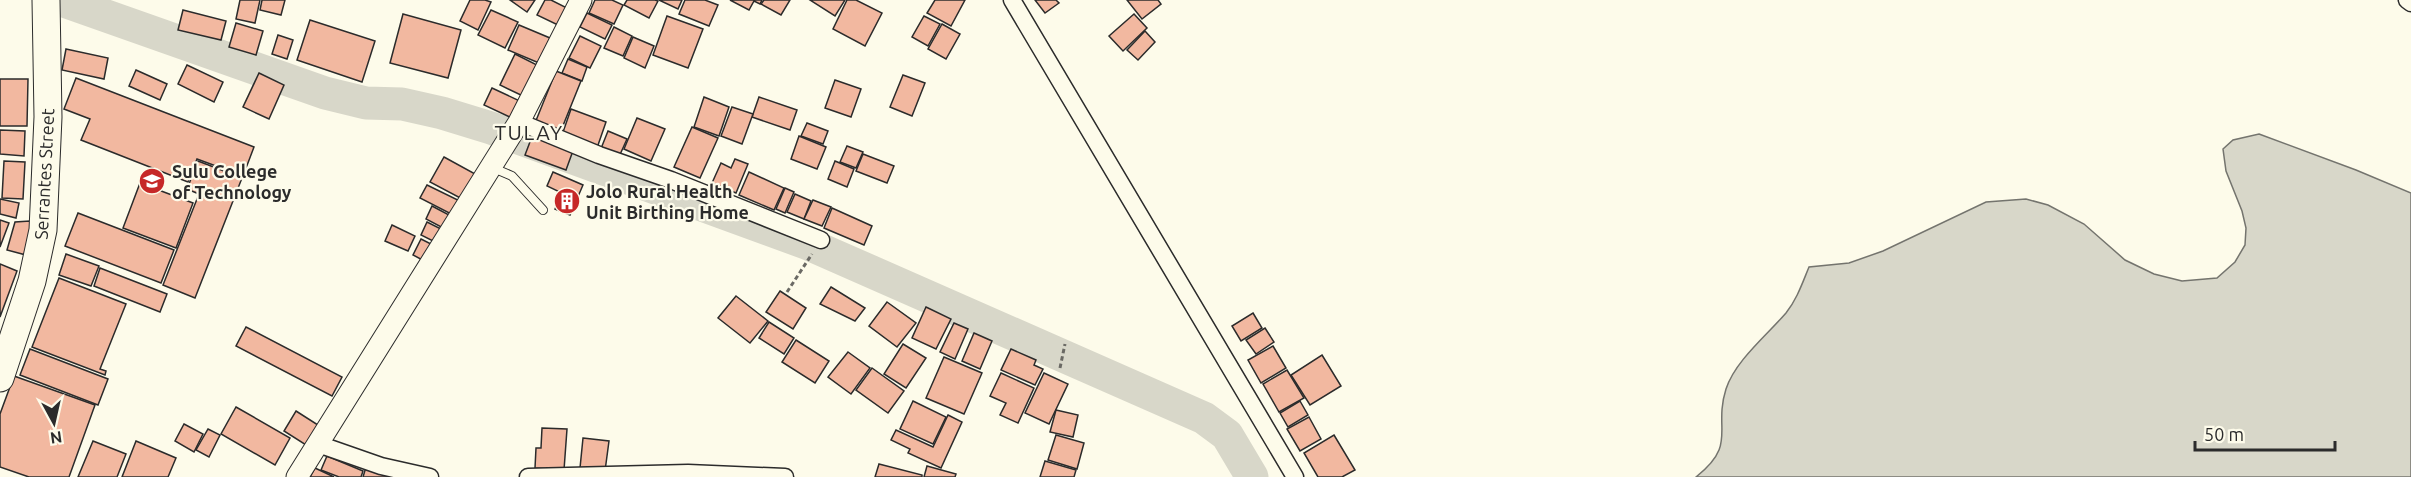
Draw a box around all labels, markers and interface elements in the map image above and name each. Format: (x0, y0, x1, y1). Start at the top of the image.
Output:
street label: Serrantes Street (31, 108, 57, 240)
district label: TULAY (494, 120, 564, 144)
place label: Sulu College of Technology (172, 161, 292, 202)
school or university icon: Sulu College of Technology (137, 166, 167, 196)
place label: Jolo Rural Health Unit Birthing Home (586, 181, 749, 222)
building icon: Jolo Rural Health Unit Birthing Home (552, 186, 582, 216)
north arrow (24, 393, 84, 453)
scale bar (2195, 414, 2334, 452)
text: 50 m (2204, 424, 2244, 444)
text: N (49, 428, 63, 448)

